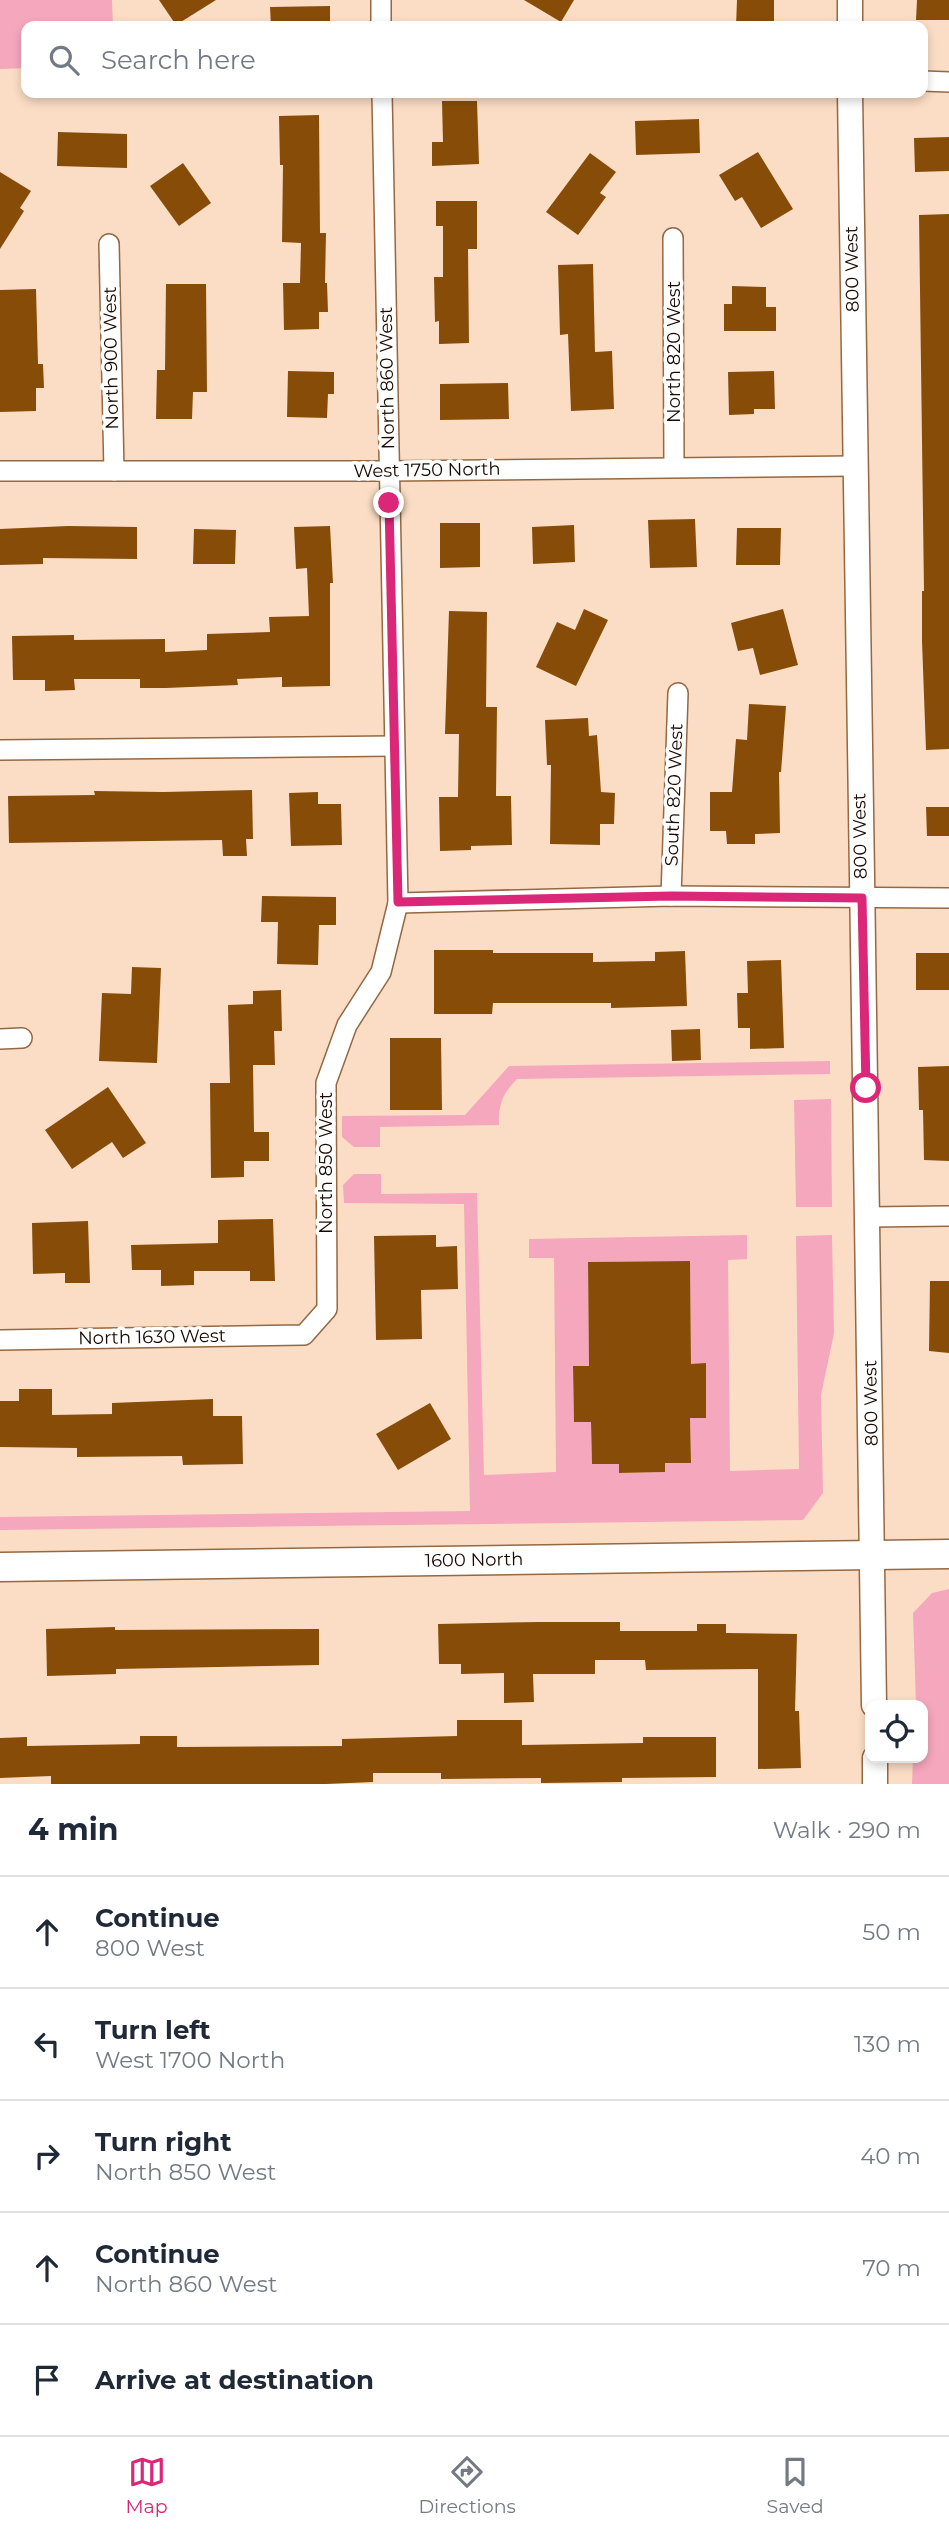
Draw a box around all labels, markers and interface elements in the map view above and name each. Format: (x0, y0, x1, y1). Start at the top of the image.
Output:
search box (21, 21, 928, 98)
icon: search (45, 41, 83, 79)
text: Search here (101, 44, 256, 76)
street label: 800 West (840, 226, 864, 312)
street label: North 820 West (663, 281, 685, 423)
street label: North 900 West (99, 286, 123, 430)
street label: North 860 West (375, 306, 399, 450)
street label: West 1750 North (353, 458, 501, 482)
route end (373, 487, 404, 518)
street label: South 820 West (661, 723, 687, 867)
street label: 800 West (848, 793, 872, 879)
route start (850, 1072, 881, 1103)
street label: North 850 West (315, 1092, 337, 1234)
street label: North 1630 West (78, 1325, 226, 1349)
street label: 800 West (859, 1360, 883, 1446)
street label: 1600 North (424, 1548, 524, 1572)
map controls (865, 1700, 928, 1763)
button: locate (865, 1700, 928, 1763)
text: 4 min (28, 1811, 118, 1848)
text: Walk · 290 m (773, 1816, 921, 1844)
text: Continue (95, 1902, 220, 1934)
icon: ahead (28, 1913, 66, 1951)
text: 50 m (862, 1918, 921, 1946)
text: 800 West (95, 1934, 205, 1962)
text: Turn left (95, 2014, 211, 2046)
icon: left (28, 2025, 66, 2063)
text: 130 m (854, 2030, 921, 2058)
text: West 1700 North (95, 2046, 285, 2074)
text: Turn right (95, 2126, 231, 2158)
icon: right (28, 2137, 66, 2175)
text: 40 m (860, 2142, 921, 2170)
text: North 850 West (95, 2158, 276, 2186)
text: Continue (95, 2238, 220, 2270)
icon: ahead (28, 2249, 66, 2287)
text: 70 m (862, 2254, 921, 2282)
text: North 860 West (95, 2270, 277, 2298)
icon: arrive (28, 2361, 66, 2399)
text: Arrive at destination (95, 2364, 374, 2396)
tab: Map (125, 2453, 168, 2518)
tab: Directions (418, 2453, 516, 2518)
tab: Saved (767, 2453, 824, 2518)

